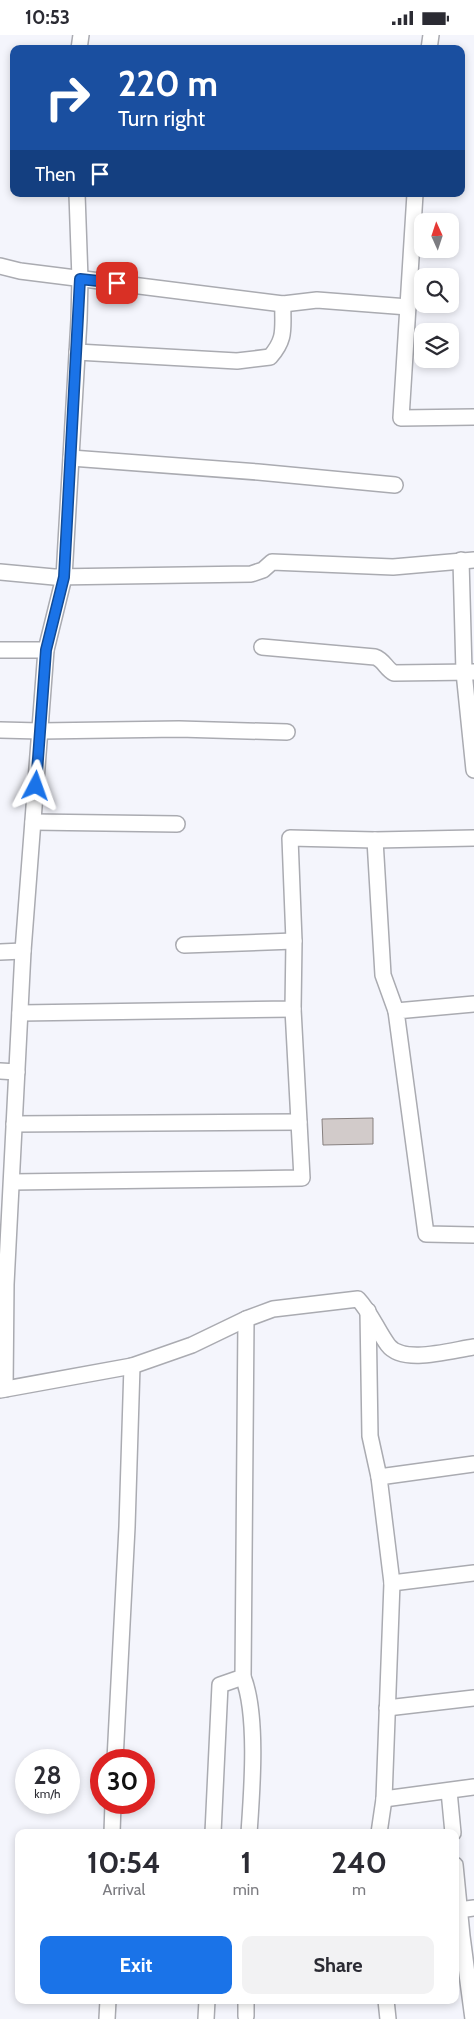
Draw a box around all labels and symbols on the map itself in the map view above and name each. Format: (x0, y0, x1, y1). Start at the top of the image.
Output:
north arrow (414, 213, 459, 257)
pin (96, 262, 138, 304)
position arrow (9, 759, 61, 811)
speed limit sign: 30 (90, 1749, 155, 1814)

